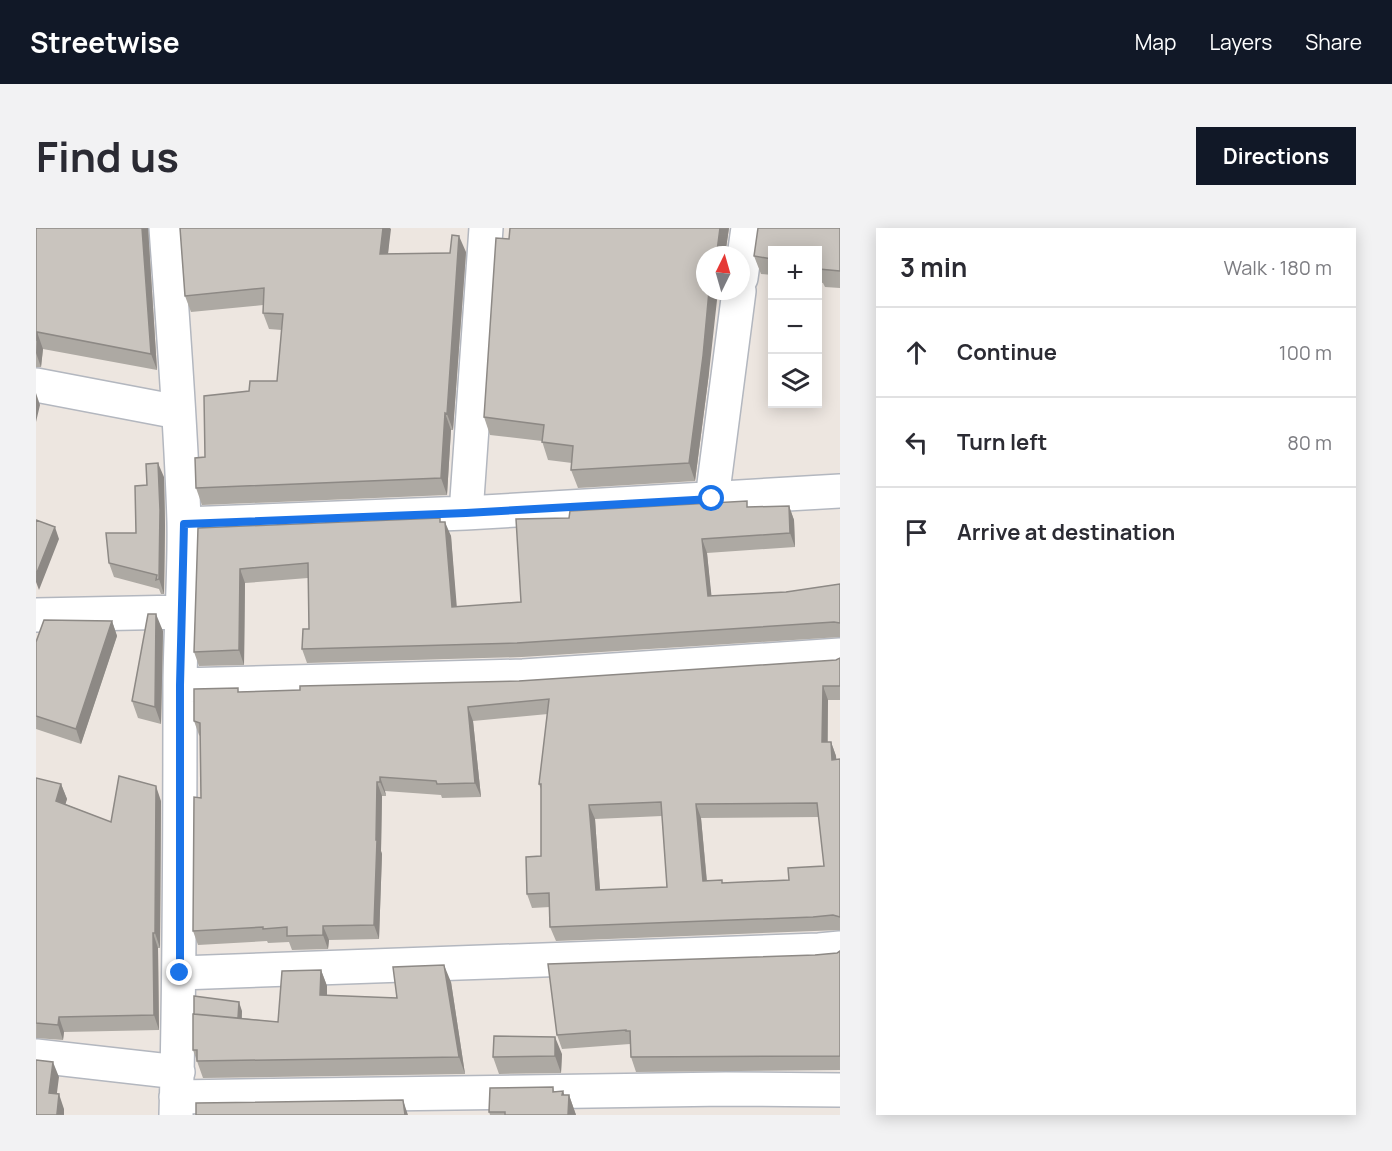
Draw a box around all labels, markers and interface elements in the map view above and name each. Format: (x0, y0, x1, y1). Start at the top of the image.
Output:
text: Streetwise (30, 23, 180, 61)
text: Map (1135, 28, 1176, 56)
text: Layers (1209, 28, 1272, 56)
text: Share (1305, 28, 1362, 56)
text: Find us (36, 127, 179, 185)
button: Directions (1196, 127, 1356, 185)
north arrow (696, 246, 750, 300)
map controls (768, 246, 822, 408)
button: + (768, 246, 822, 300)
text: 3 min (900, 249, 967, 285)
text: Walk · 180 m (1223, 254, 1332, 281)
button: − (768, 300, 822, 354)
icon: ahead (900, 336, 933, 369)
text: Continue (957, 337, 1057, 367)
text: 100 m (1279, 339, 1332, 366)
button: layers (768, 354, 822, 408)
icon: left (900, 426, 933, 459)
text: Turn left (957, 427, 1047, 457)
text: 80 m (1287, 429, 1332, 456)
route start (698, 485, 724, 511)
icon: arrive (900, 516, 933, 549)
text: Arrive at destination (957, 517, 1175, 547)
route end (166, 959, 192, 985)

